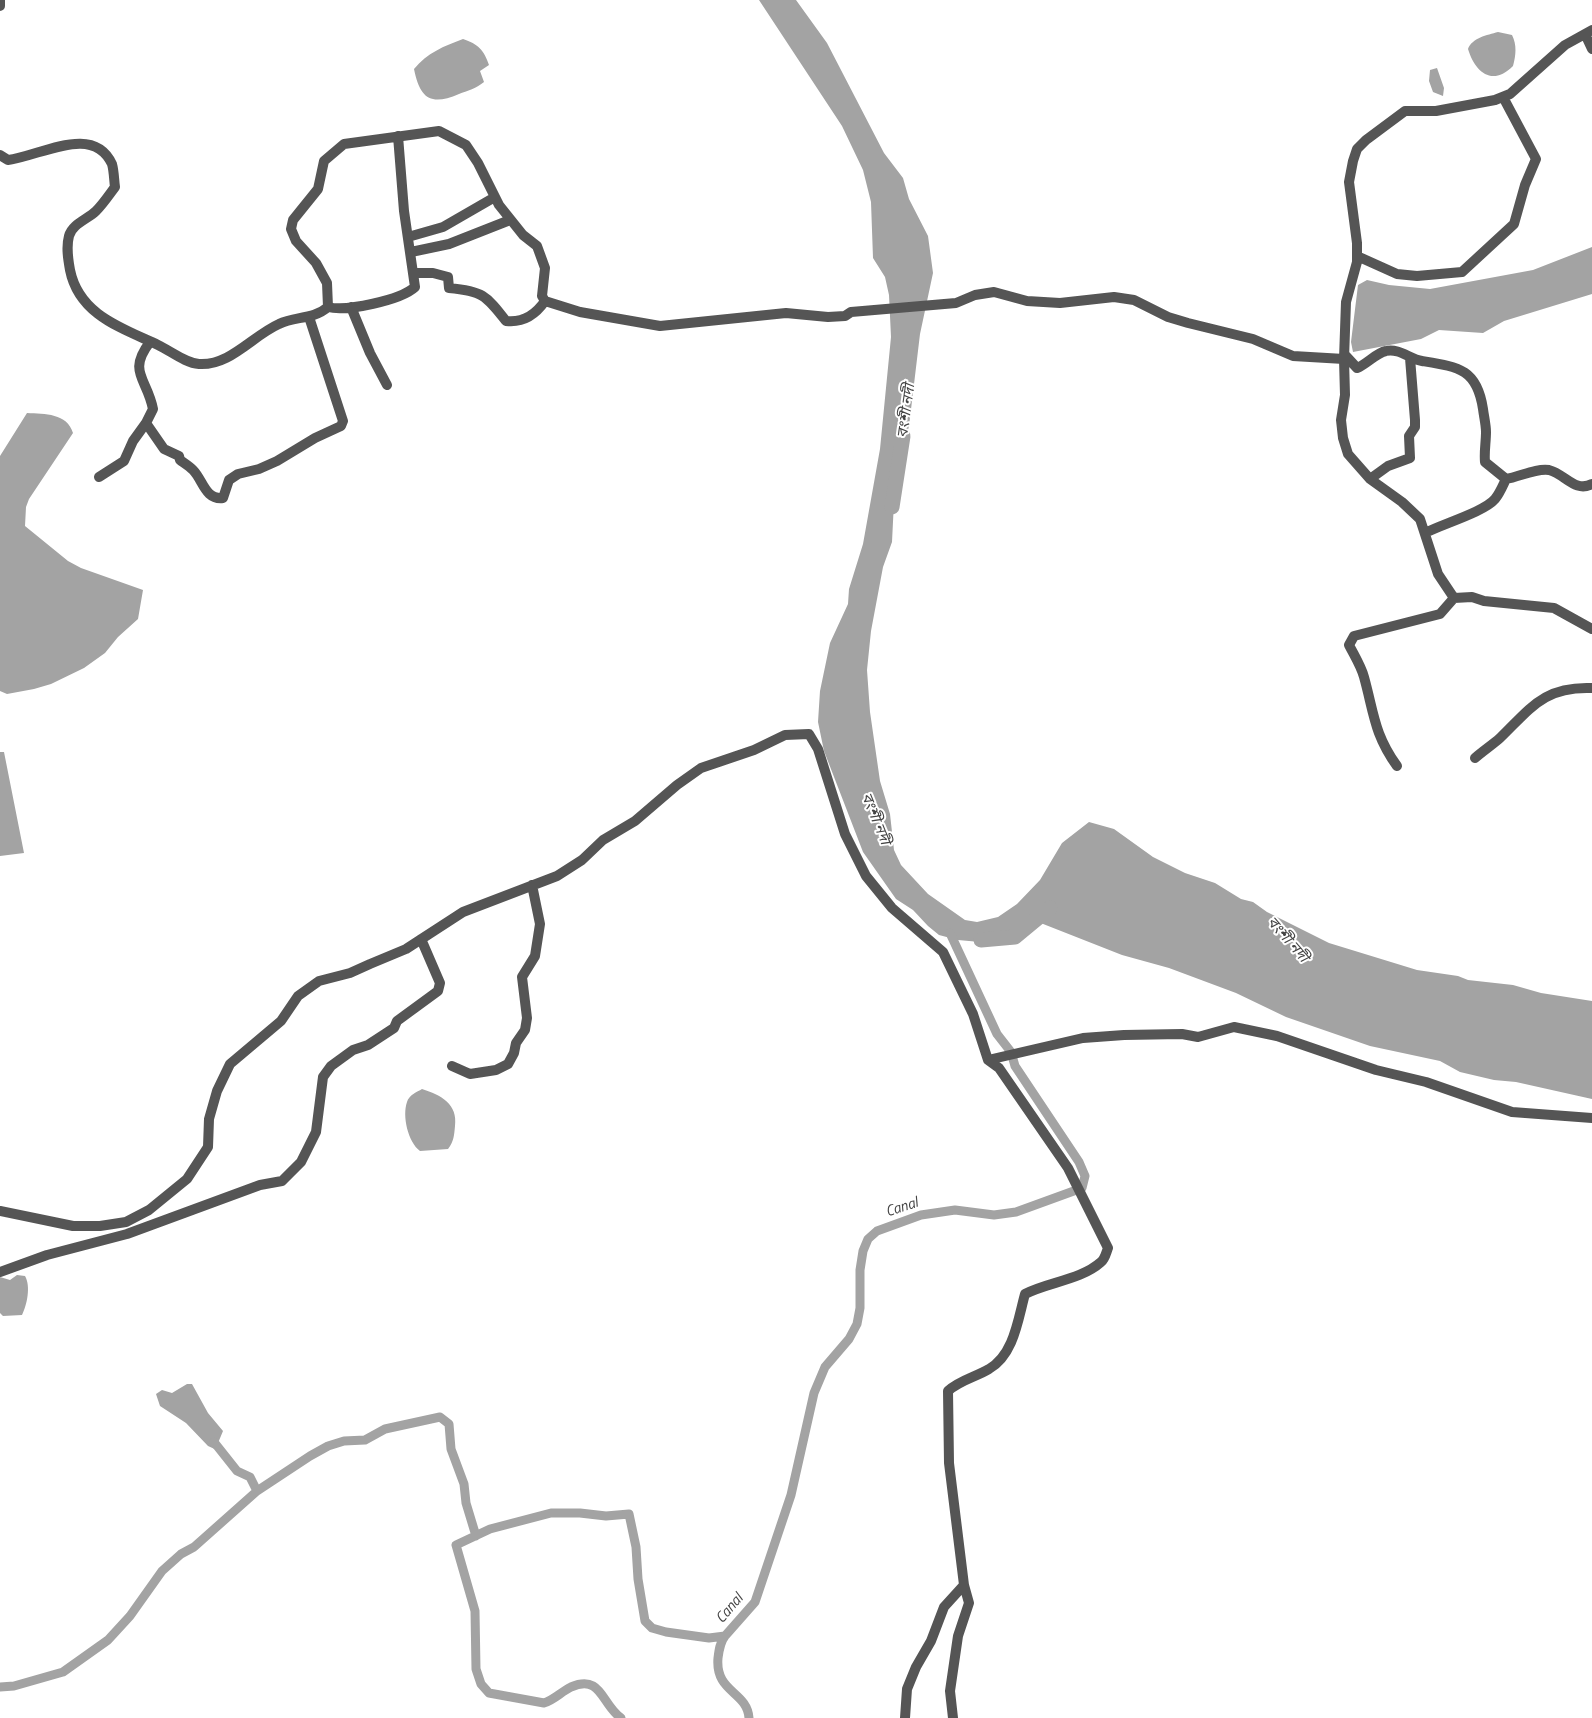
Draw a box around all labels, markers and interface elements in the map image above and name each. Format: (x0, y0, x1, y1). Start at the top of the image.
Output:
water label: বংশী নদী (894, 383, 920, 439)
water label: বংশী নদী (856, 790, 894, 848)
water label: বংশী নদী (1262, 914, 1312, 966)
water label: Canal (883, 1194, 921, 1222)
water label: Canal (712, 1591, 748, 1627)

